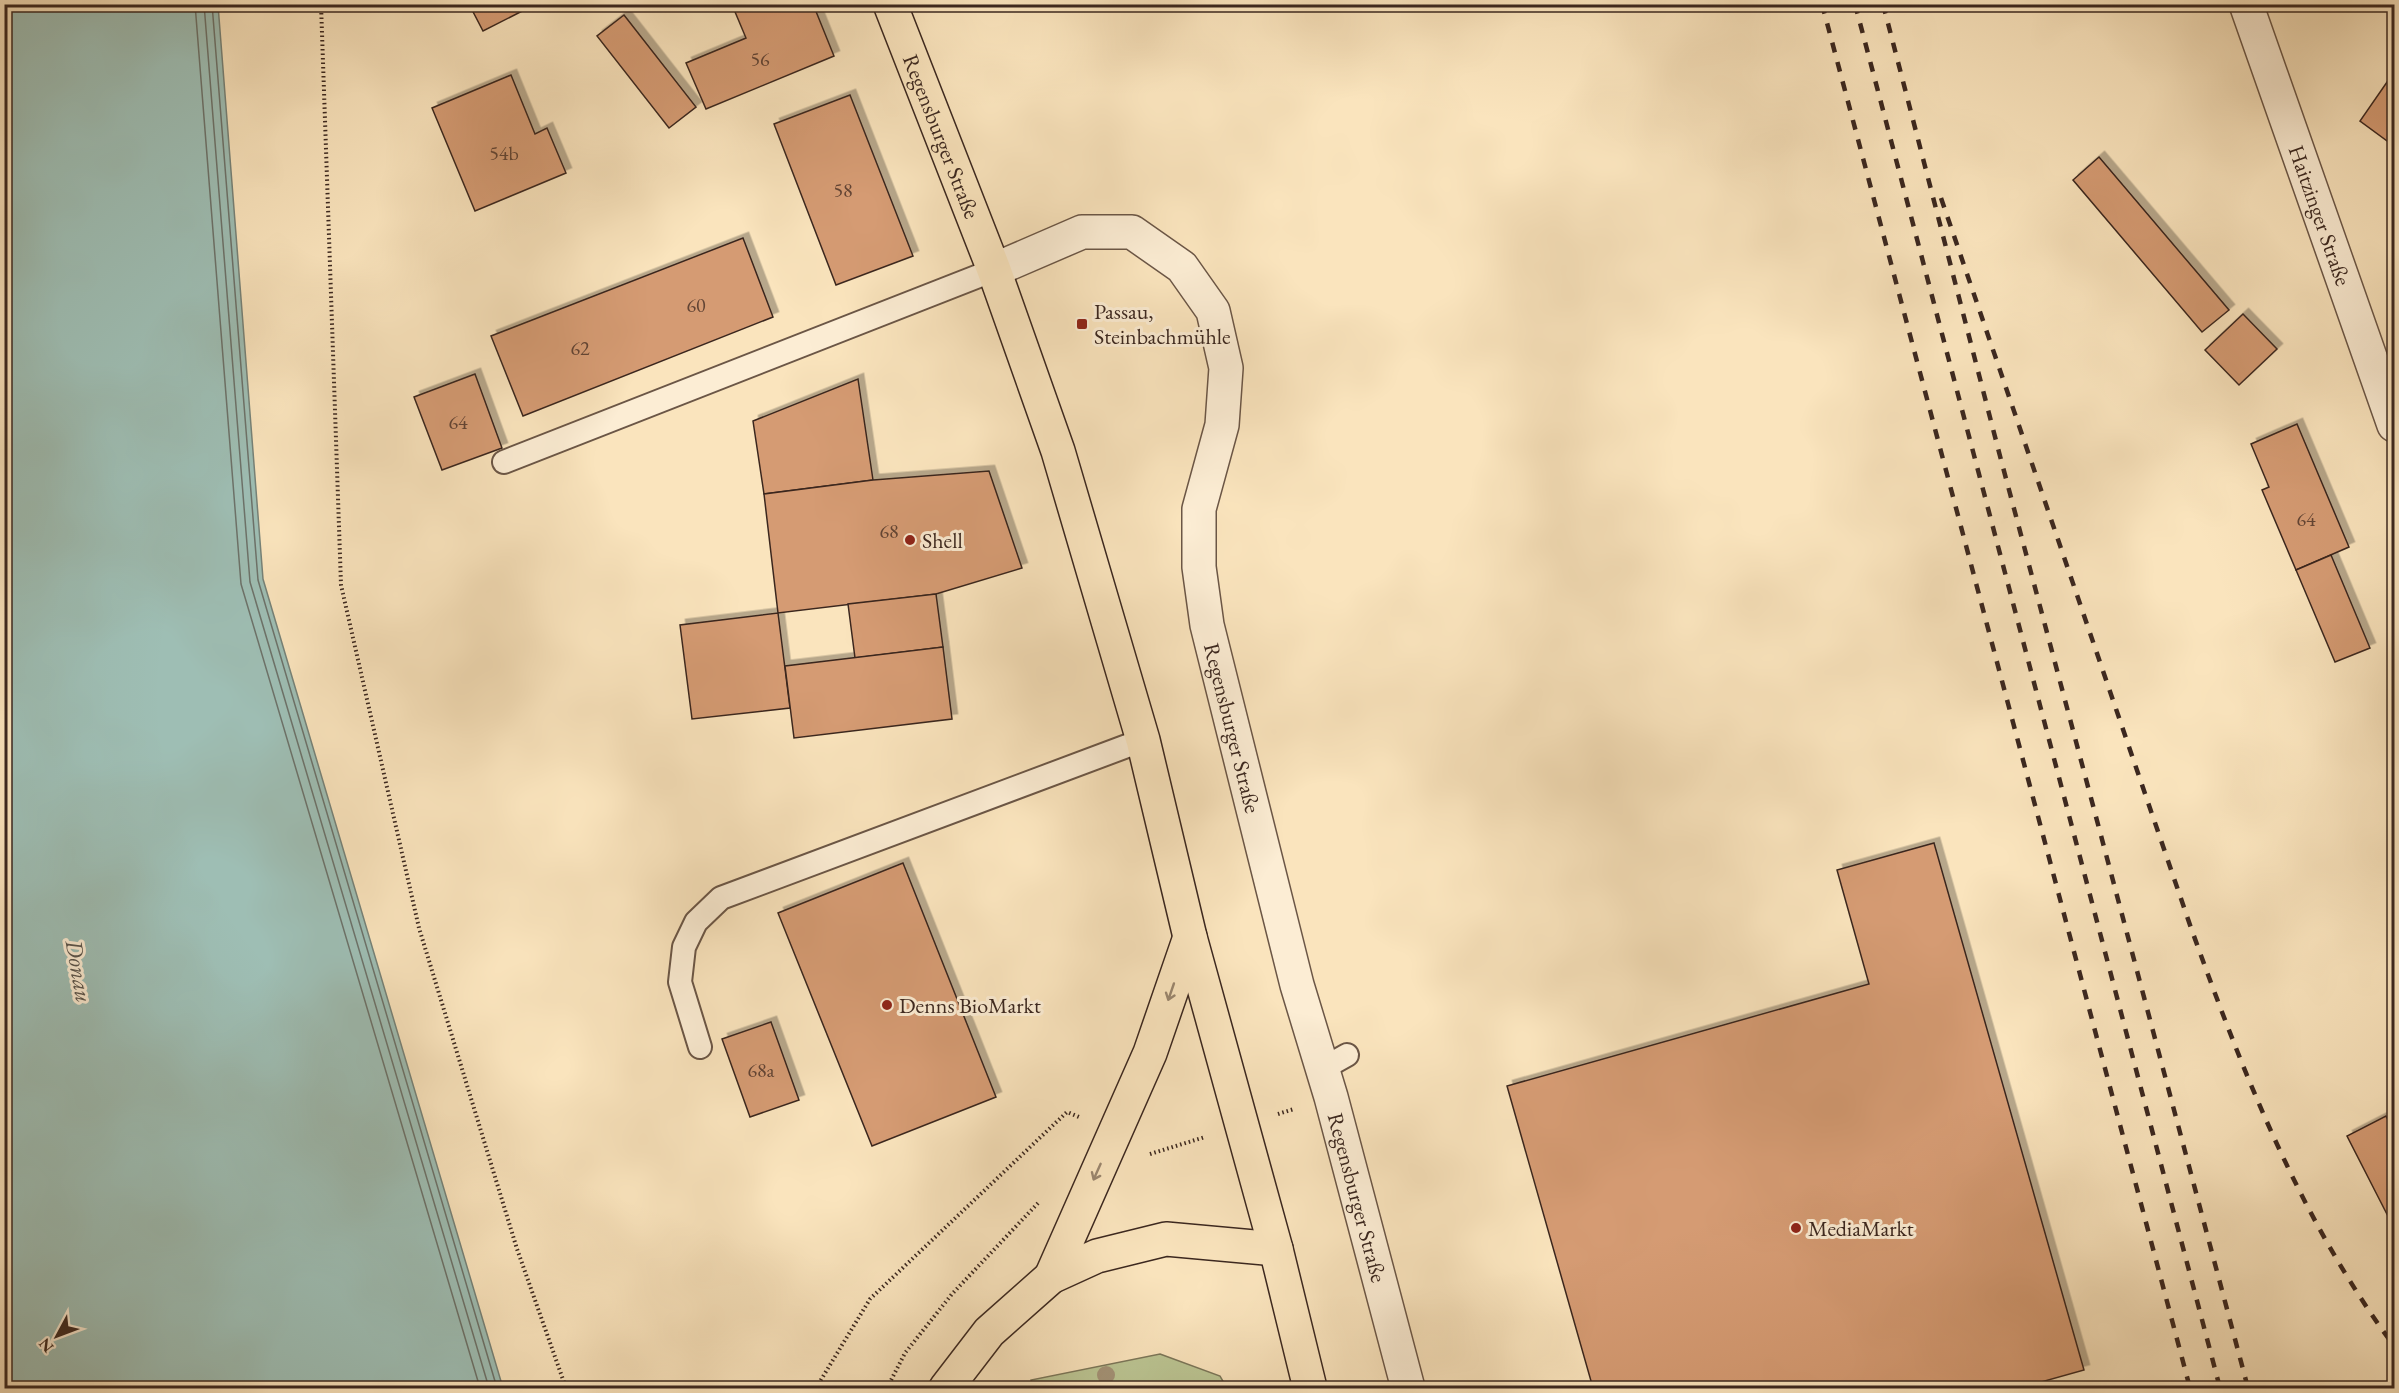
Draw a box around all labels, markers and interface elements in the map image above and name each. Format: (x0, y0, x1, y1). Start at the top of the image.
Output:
house number: 56 (750, 46, 770, 72)
street label: Regensburger Straße (896, 50, 987, 223)
house number: 54b (489, 140, 519, 166)
street label: Haitzinger Straße (2282, 141, 2358, 290)
house number: 58 (833, 177, 853, 203)
house number: 60 (686, 292, 706, 318)
place label: Passau, Steinbachmühle (1094, 297, 1231, 351)
marker: Passau, Steinbachmühle (1075, 317, 1089, 331)
house number: 62 (570, 335, 590, 361)
house number: 64 (448, 409, 468, 435)
house number: 64 (2296, 506, 2316, 532)
house number: 68 (879, 518, 899, 544)
place label: Shell (922, 526, 963, 555)
marker: Shell (903, 533, 917, 547)
street label: Regensburger Straße (1197, 640, 1268, 817)
water label: Donau (59, 936, 100, 1005)
one-way arrow (1165, 982, 1176, 1001)
place label: Denns BioMarkt (899, 991, 1041, 1020)
marker: Denns BioMarkt (880, 998, 894, 1012)
house number: 68a (747, 1057, 775, 1083)
street label: Regensburger Straße (1321, 1110, 1394, 1286)
one-way arrow (1091, 1163, 1102, 1181)
place label: MediaMarkt (1808, 1214, 1914, 1243)
marker: MediaMarkt (1789, 1221, 1803, 1235)
north arrow (27, 1306, 87, 1366)
text: N (34, 1334, 58, 1357)

